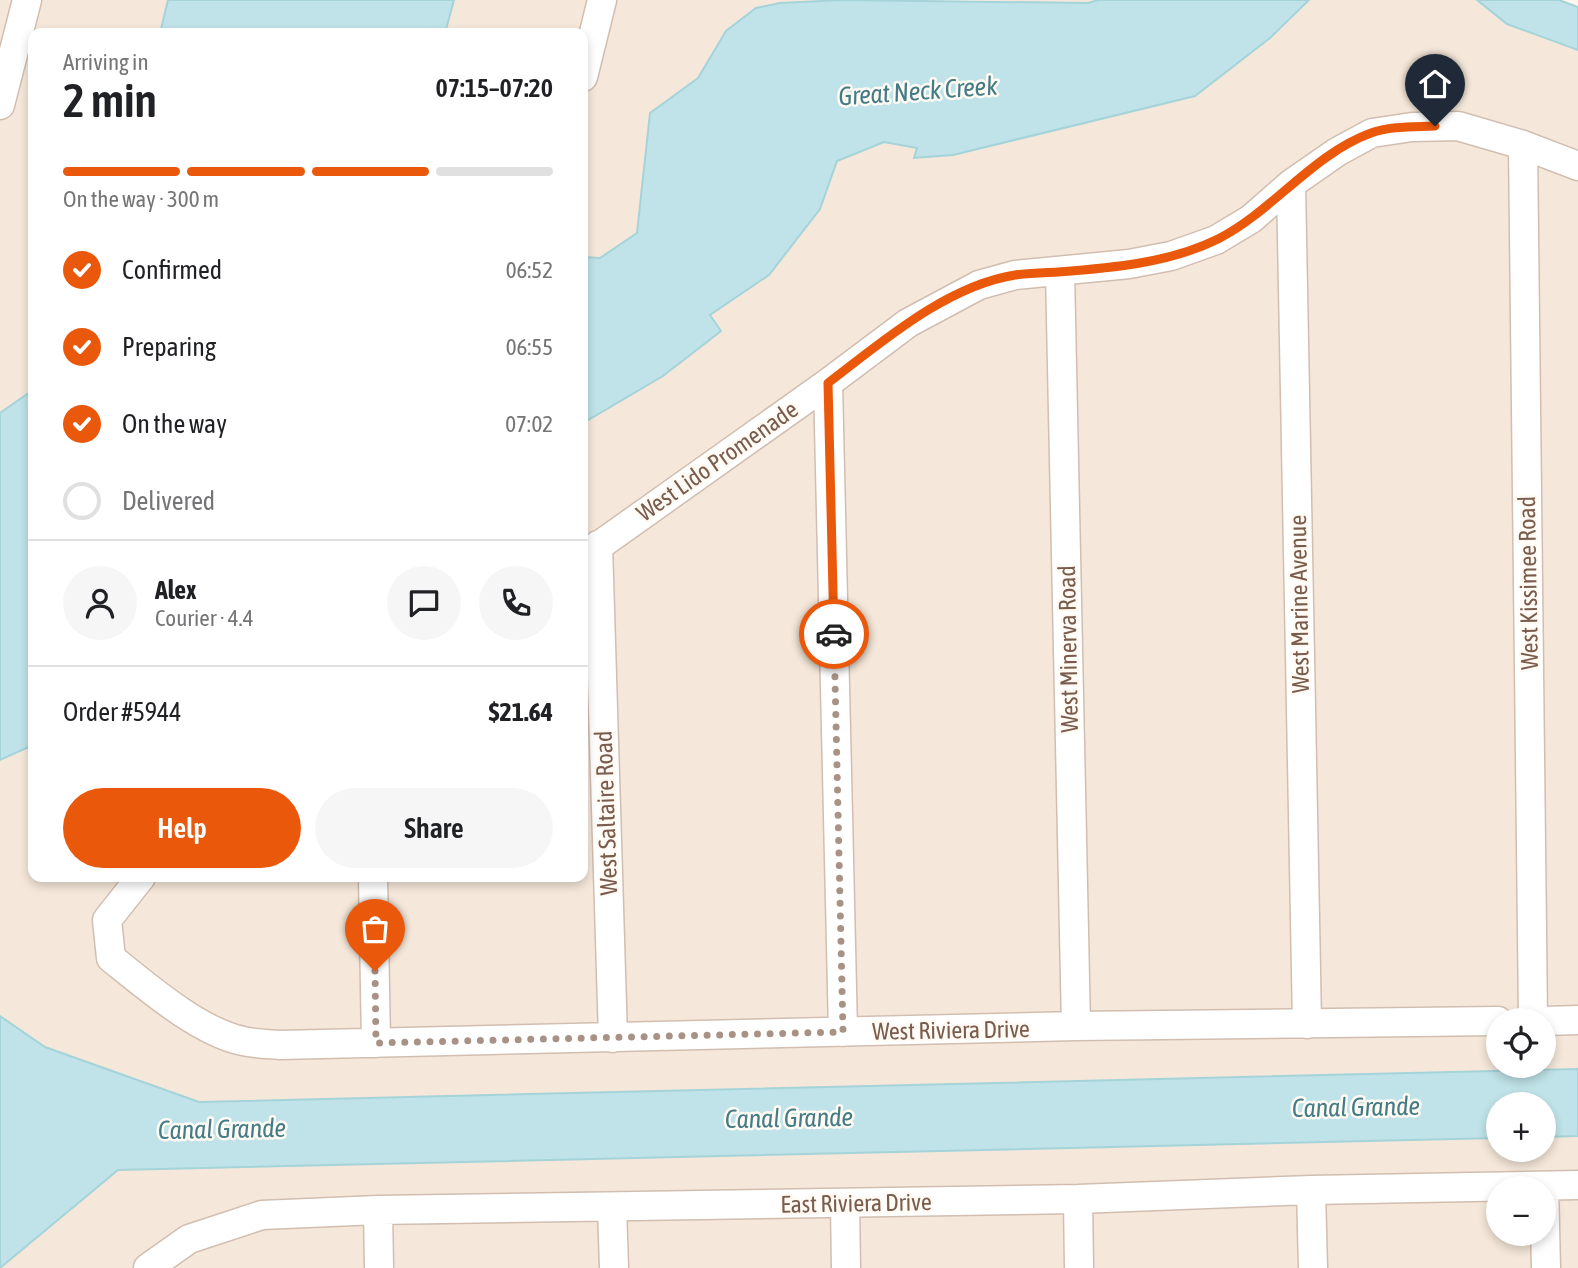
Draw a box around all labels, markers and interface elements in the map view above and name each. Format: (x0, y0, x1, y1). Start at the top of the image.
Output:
text: Arriving in (63, 49, 149, 75)
pin (1405, 54, 1465, 126)
icon: home (1416, 65, 1454, 103)
water label: Great Neck Creek (837, 70, 999, 112)
text: 07:15–07:20 (436, 73, 553, 103)
text: 2 min (63, 74, 157, 127)
text: On the way · 300 m (63, 186, 219, 212)
icon: check (63, 251, 101, 289)
text: Confirmed (122, 255, 222, 285)
text: 06:52 (506, 257, 553, 283)
icon: check (63, 328, 101, 366)
text: Preparing (122, 332, 216, 362)
text: 06:55 (506, 334, 553, 360)
street label: West Lido Promenade (631, 395, 803, 527)
icon: check (63, 405, 101, 443)
text: On the way (122, 409, 227, 439)
text: 07:02 (505, 411, 553, 437)
text: Delivered (122, 486, 215, 516)
street label: West Kissimee Road (1513, 496, 1543, 670)
street label: West Marine Avenue (1284, 515, 1314, 693)
street label: West Minerva Road (1053, 565, 1083, 733)
button: person (63, 566, 137, 640)
button: chat (387, 566, 461, 640)
button: phone (479, 566, 553, 640)
text: Alex (155, 575, 196, 605)
courier (799, 599, 869, 669)
text: Courier · 4.4 (155, 605, 254, 631)
icon: car (815, 615, 853, 653)
text: Order #5944 (63, 697, 182, 727)
text: $21.64 (489, 697, 553, 727)
street label: West Saltaire Road (590, 730, 622, 896)
button: Help (63, 788, 301, 868)
button: Share (315, 788, 553, 868)
pin (345, 899, 405, 971)
icon: bag (356, 910, 394, 948)
map controls (1486, 1008, 1556, 1246)
button: locate (1486, 1008, 1556, 1078)
street label: West Riviera Drive (872, 1015, 1030, 1045)
water label: Canal Grande (1292, 1091, 1420, 1123)
button: + (1486, 1092, 1556, 1162)
water label: Canal Grande (725, 1102, 853, 1134)
water label: Canal Grande (158, 1113, 286, 1145)
button: − (1486, 1176, 1556, 1246)
street label: East Riviera Drive (780, 1188, 932, 1218)

